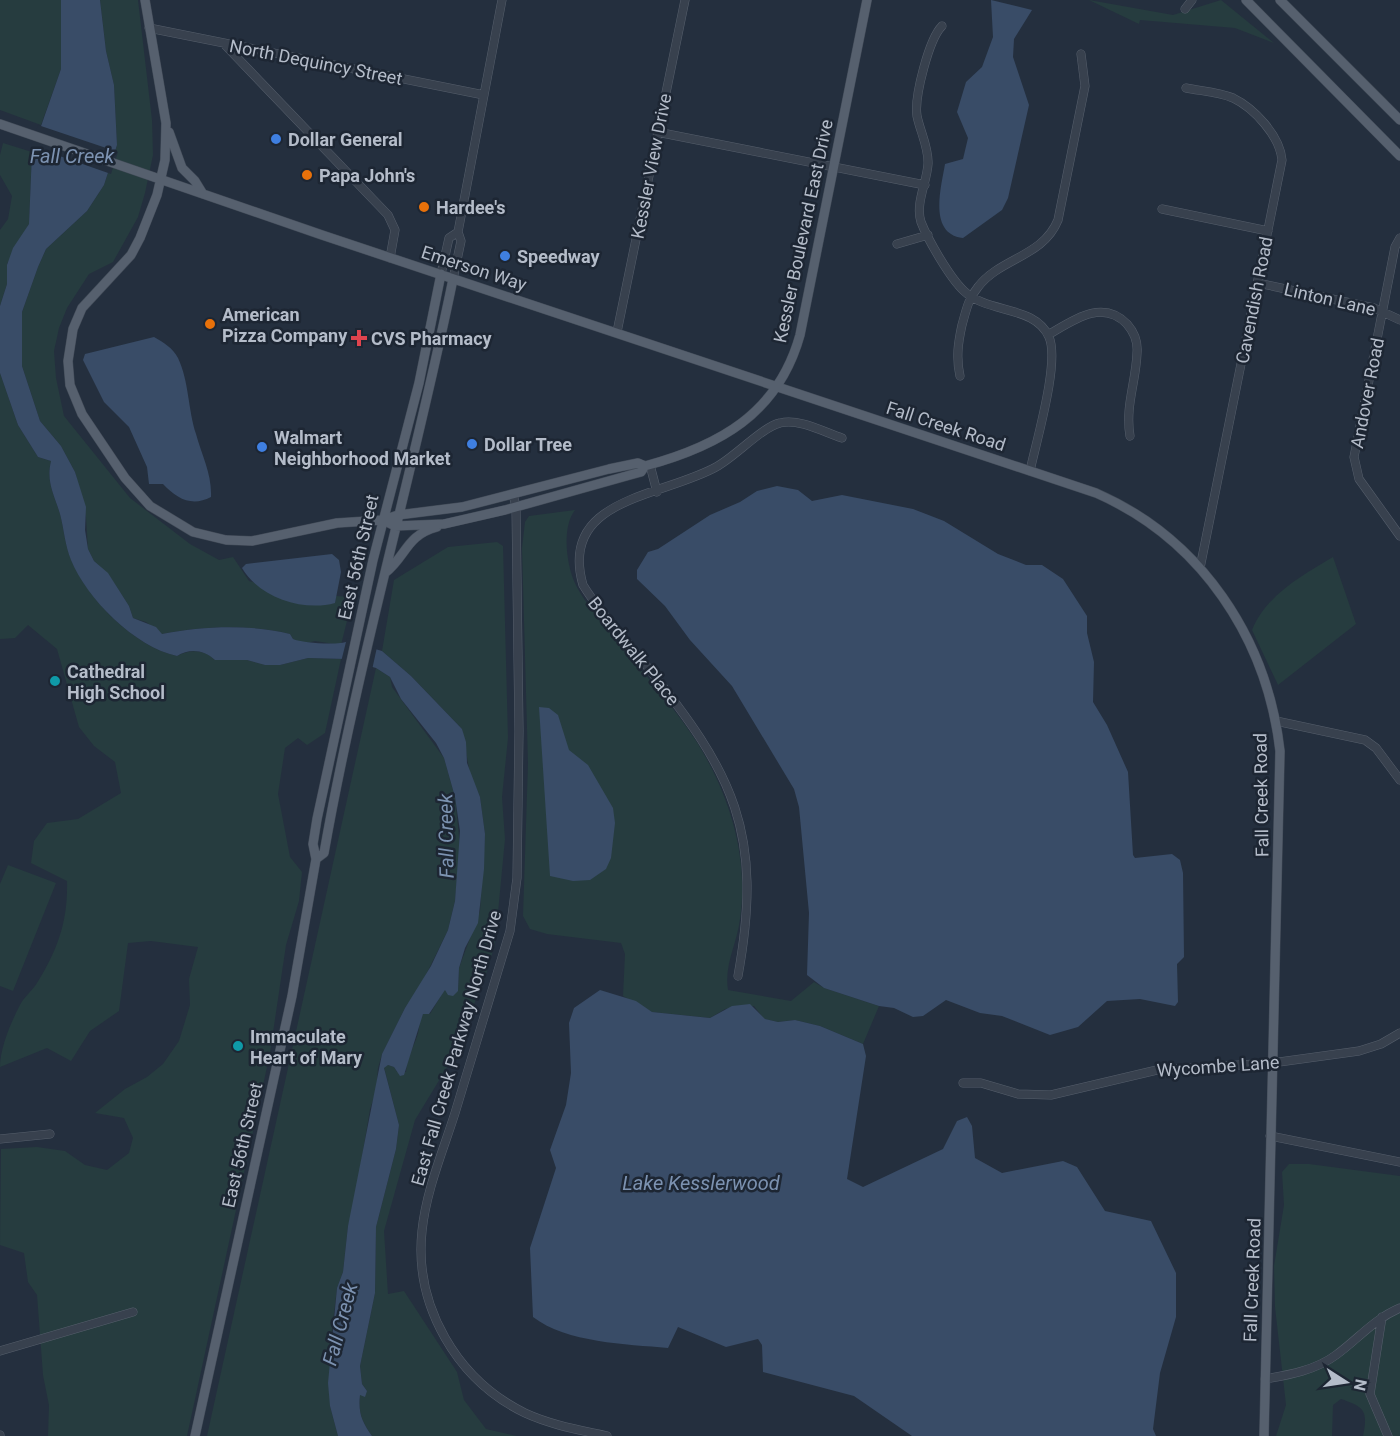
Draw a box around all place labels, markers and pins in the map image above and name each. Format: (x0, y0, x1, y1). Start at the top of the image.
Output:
place label: Dollar General (288, 129, 403, 150)
marker: Dollar General (269, 132, 283, 146)
place label: Papa John's (319, 165, 415, 186)
marker: Papa John's (300, 168, 314, 182)
place label: Hardee's (436, 197, 506, 218)
marker: Hardee's (417, 200, 431, 214)
place label: Speedway (517, 246, 601, 267)
marker: Speedway (498, 249, 512, 263)
place label: American Pizza Company (222, 304, 348, 346)
marker: American Pizza Company (203, 317, 217, 331)
place label: CVS Pharmacy (371, 328, 493, 349)
marker: CVS Pharmacy (352, 331, 366, 345)
place label: Walmart Neighborhood Market (274, 427, 451, 469)
place label: Dollar Tree (484, 434, 572, 455)
marker: Dollar Tree (465, 437, 479, 451)
marker: Walmart Neighborhood Market (255, 440, 269, 454)
place label: Cathedral High School (67, 661, 165, 703)
marker: Cathedral High School (48, 674, 62, 688)
place label: Immaculate Heart of Mary (250, 1026, 363, 1068)
marker: Immaculate Heart of Mary (231, 1039, 245, 1053)

